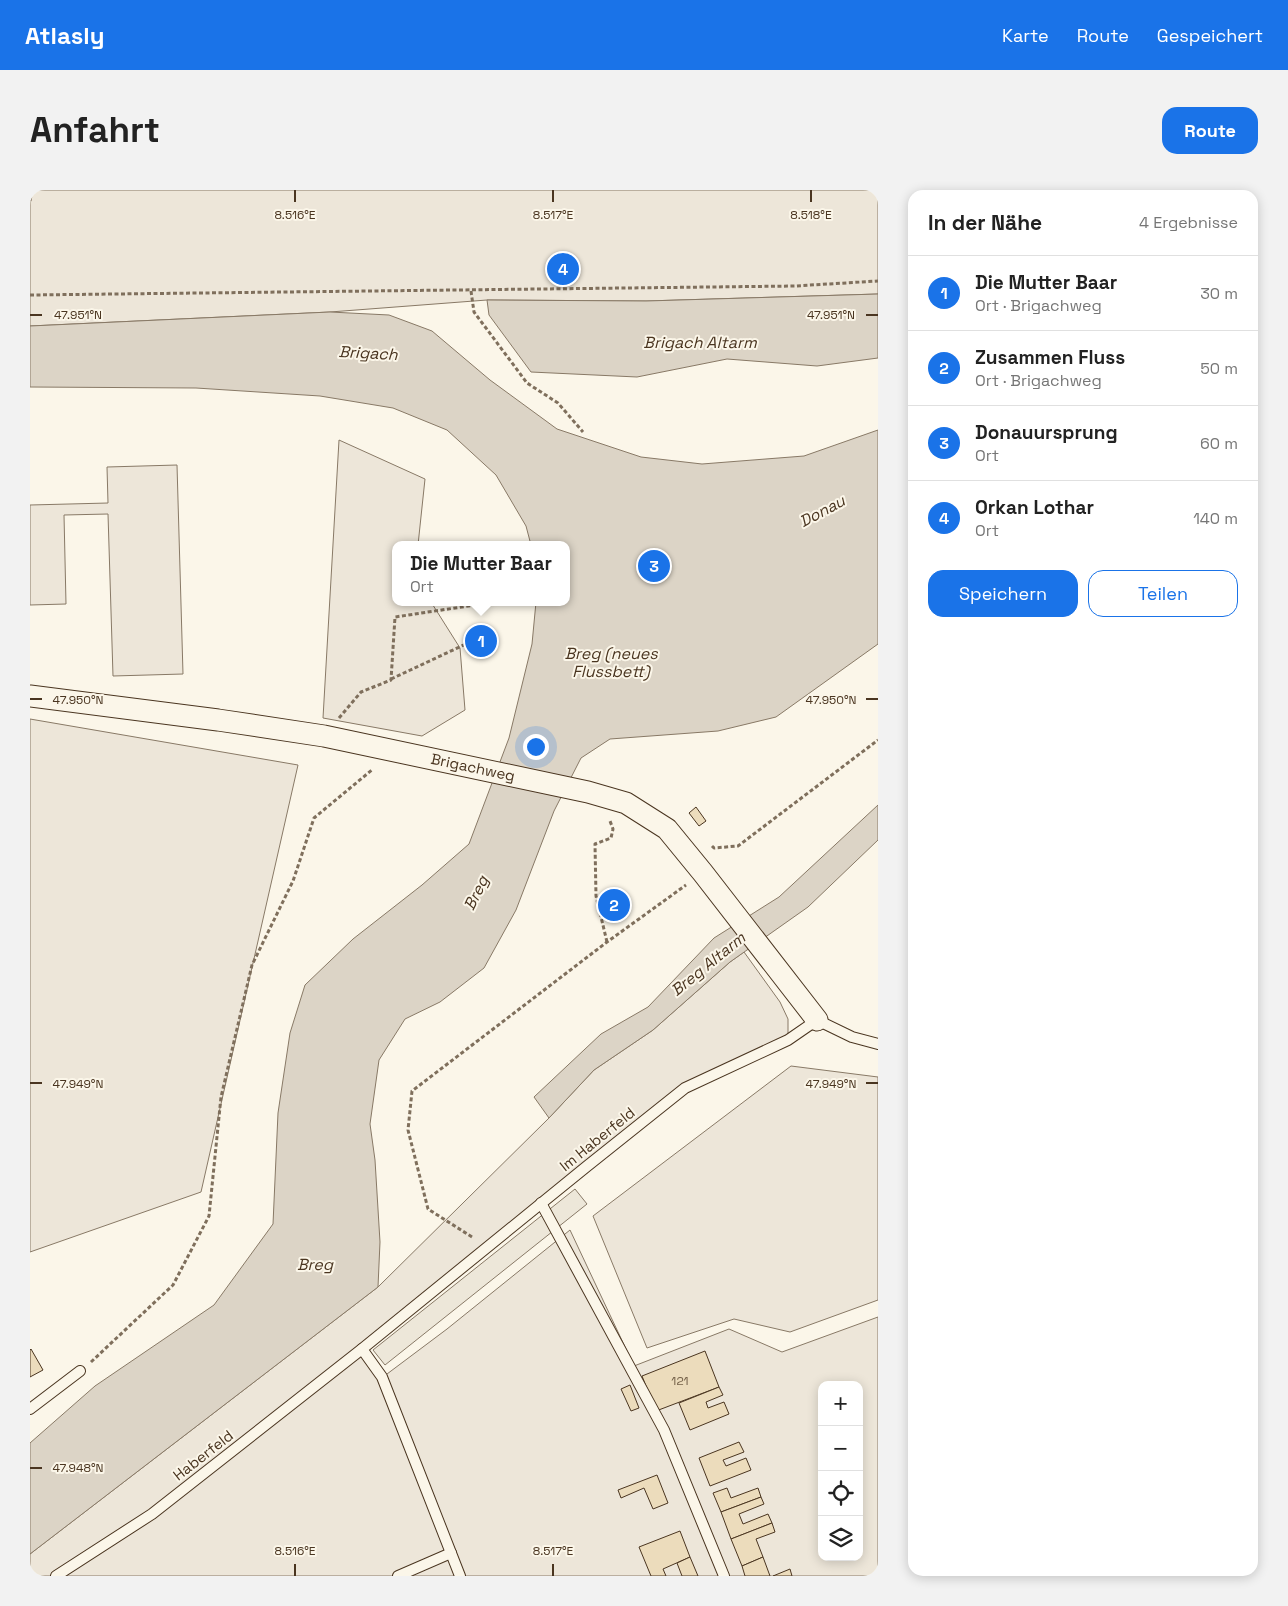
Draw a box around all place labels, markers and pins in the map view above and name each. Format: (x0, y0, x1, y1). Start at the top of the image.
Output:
pin: 4 (547, 250, 579, 288)
pin: 3 (638, 547, 670, 585)
pin: 1 (465, 622, 497, 660)
pin: 2 (598, 886, 630, 924)

